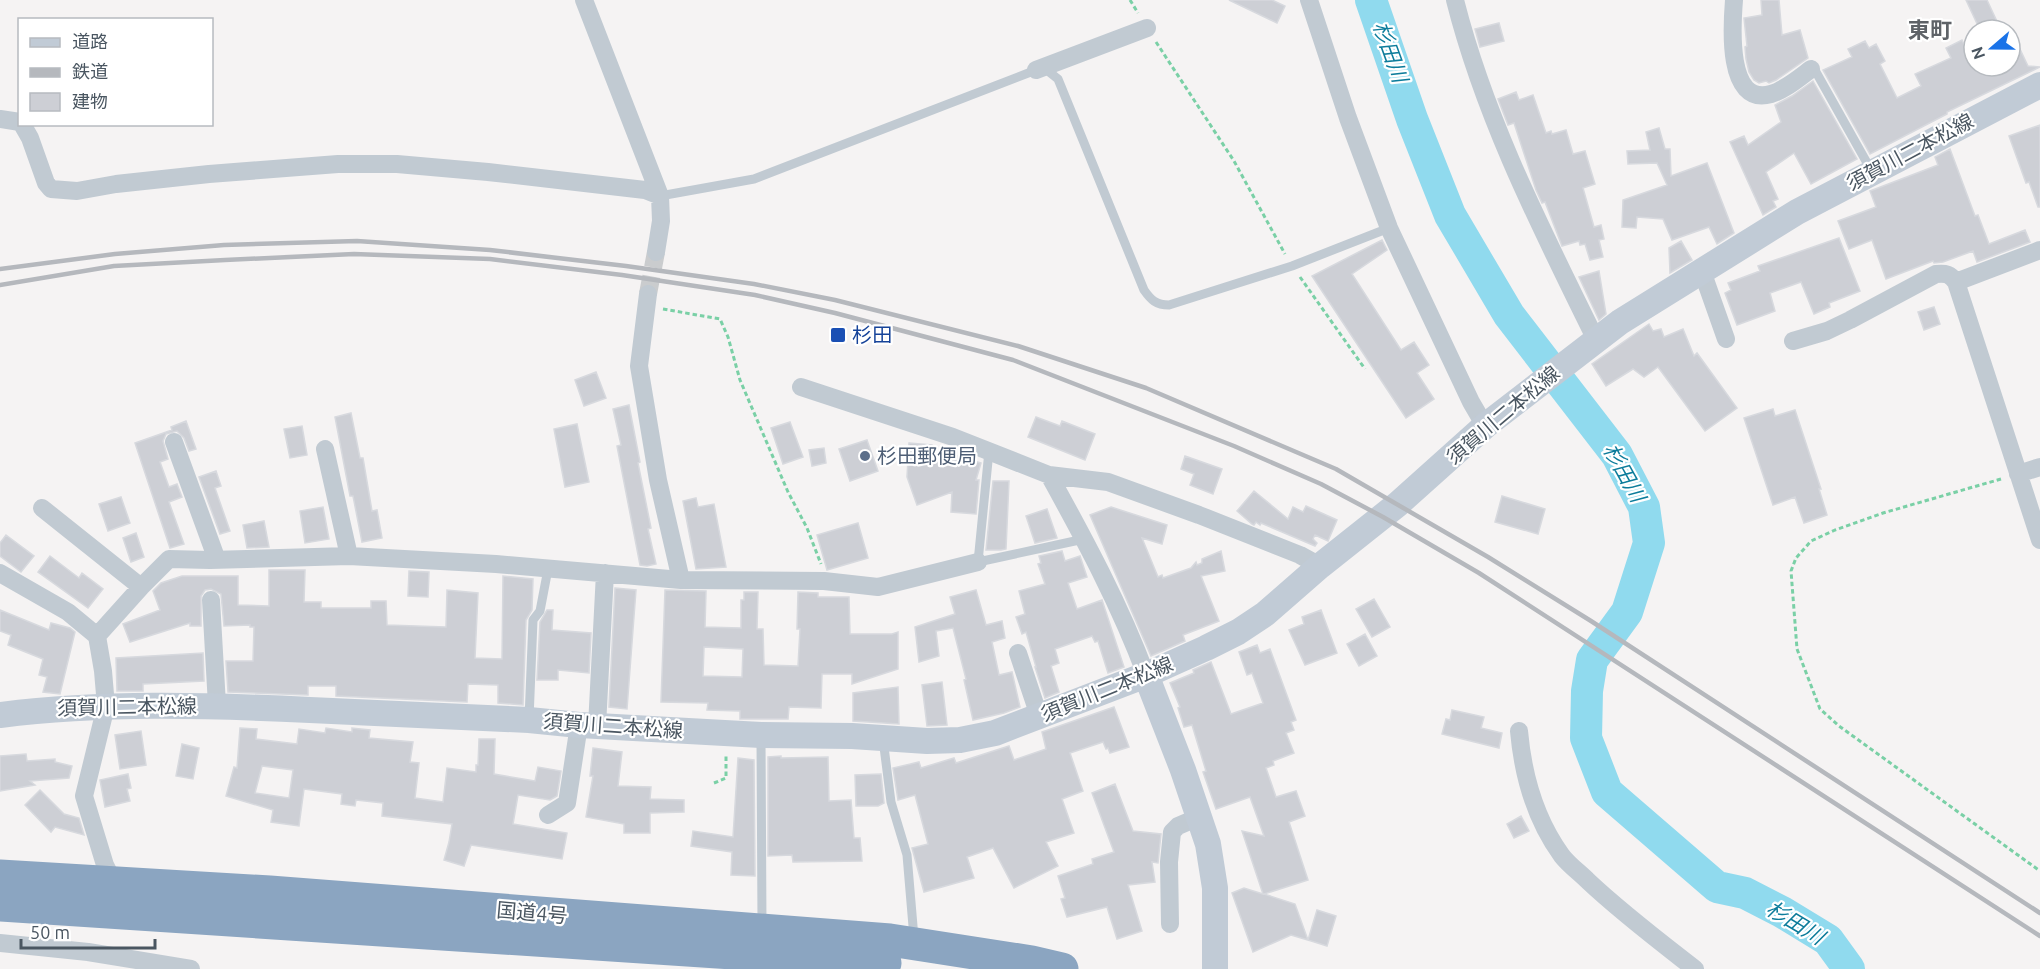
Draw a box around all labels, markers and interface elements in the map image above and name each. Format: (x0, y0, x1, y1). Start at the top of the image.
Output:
district label: 東町 (1908, 17, 1952, 42)
legend (18, 18, 213, 126)
water label: 杉田川 (1369, 18, 1414, 87)
north arrow (1962, 18, 2022, 78)
text: 道路 (72, 31, 108, 51)
text: N (1967, 44, 1988, 62)
text: 鉄道 (72, 61, 108, 81)
text: 建物 (72, 91, 108, 111)
street label: 須賀川二本松線 (1843, 109, 1977, 195)
place label: 杉田 (852, 323, 892, 346)
marker: 杉田 (829, 326, 847, 344)
street label: 須賀川二本松線 (1442, 361, 1564, 468)
water label: 杉田川 (1599, 439, 1652, 508)
place label: 杉田郵便局 (877, 444, 977, 467)
marker: 杉田郵便局 (858, 449, 872, 463)
street label: 須賀川二本松線 (1038, 652, 1176, 725)
street label: 須賀川二本松線 (57, 694, 197, 719)
street label: 須賀川二本松線 (542, 709, 684, 742)
water label: 杉田川 (1762, 896, 1830, 950)
street label: 国道4号 (496, 898, 569, 927)
scale bar (21, 912, 154, 950)
text: 50 m (30, 922, 70, 942)

